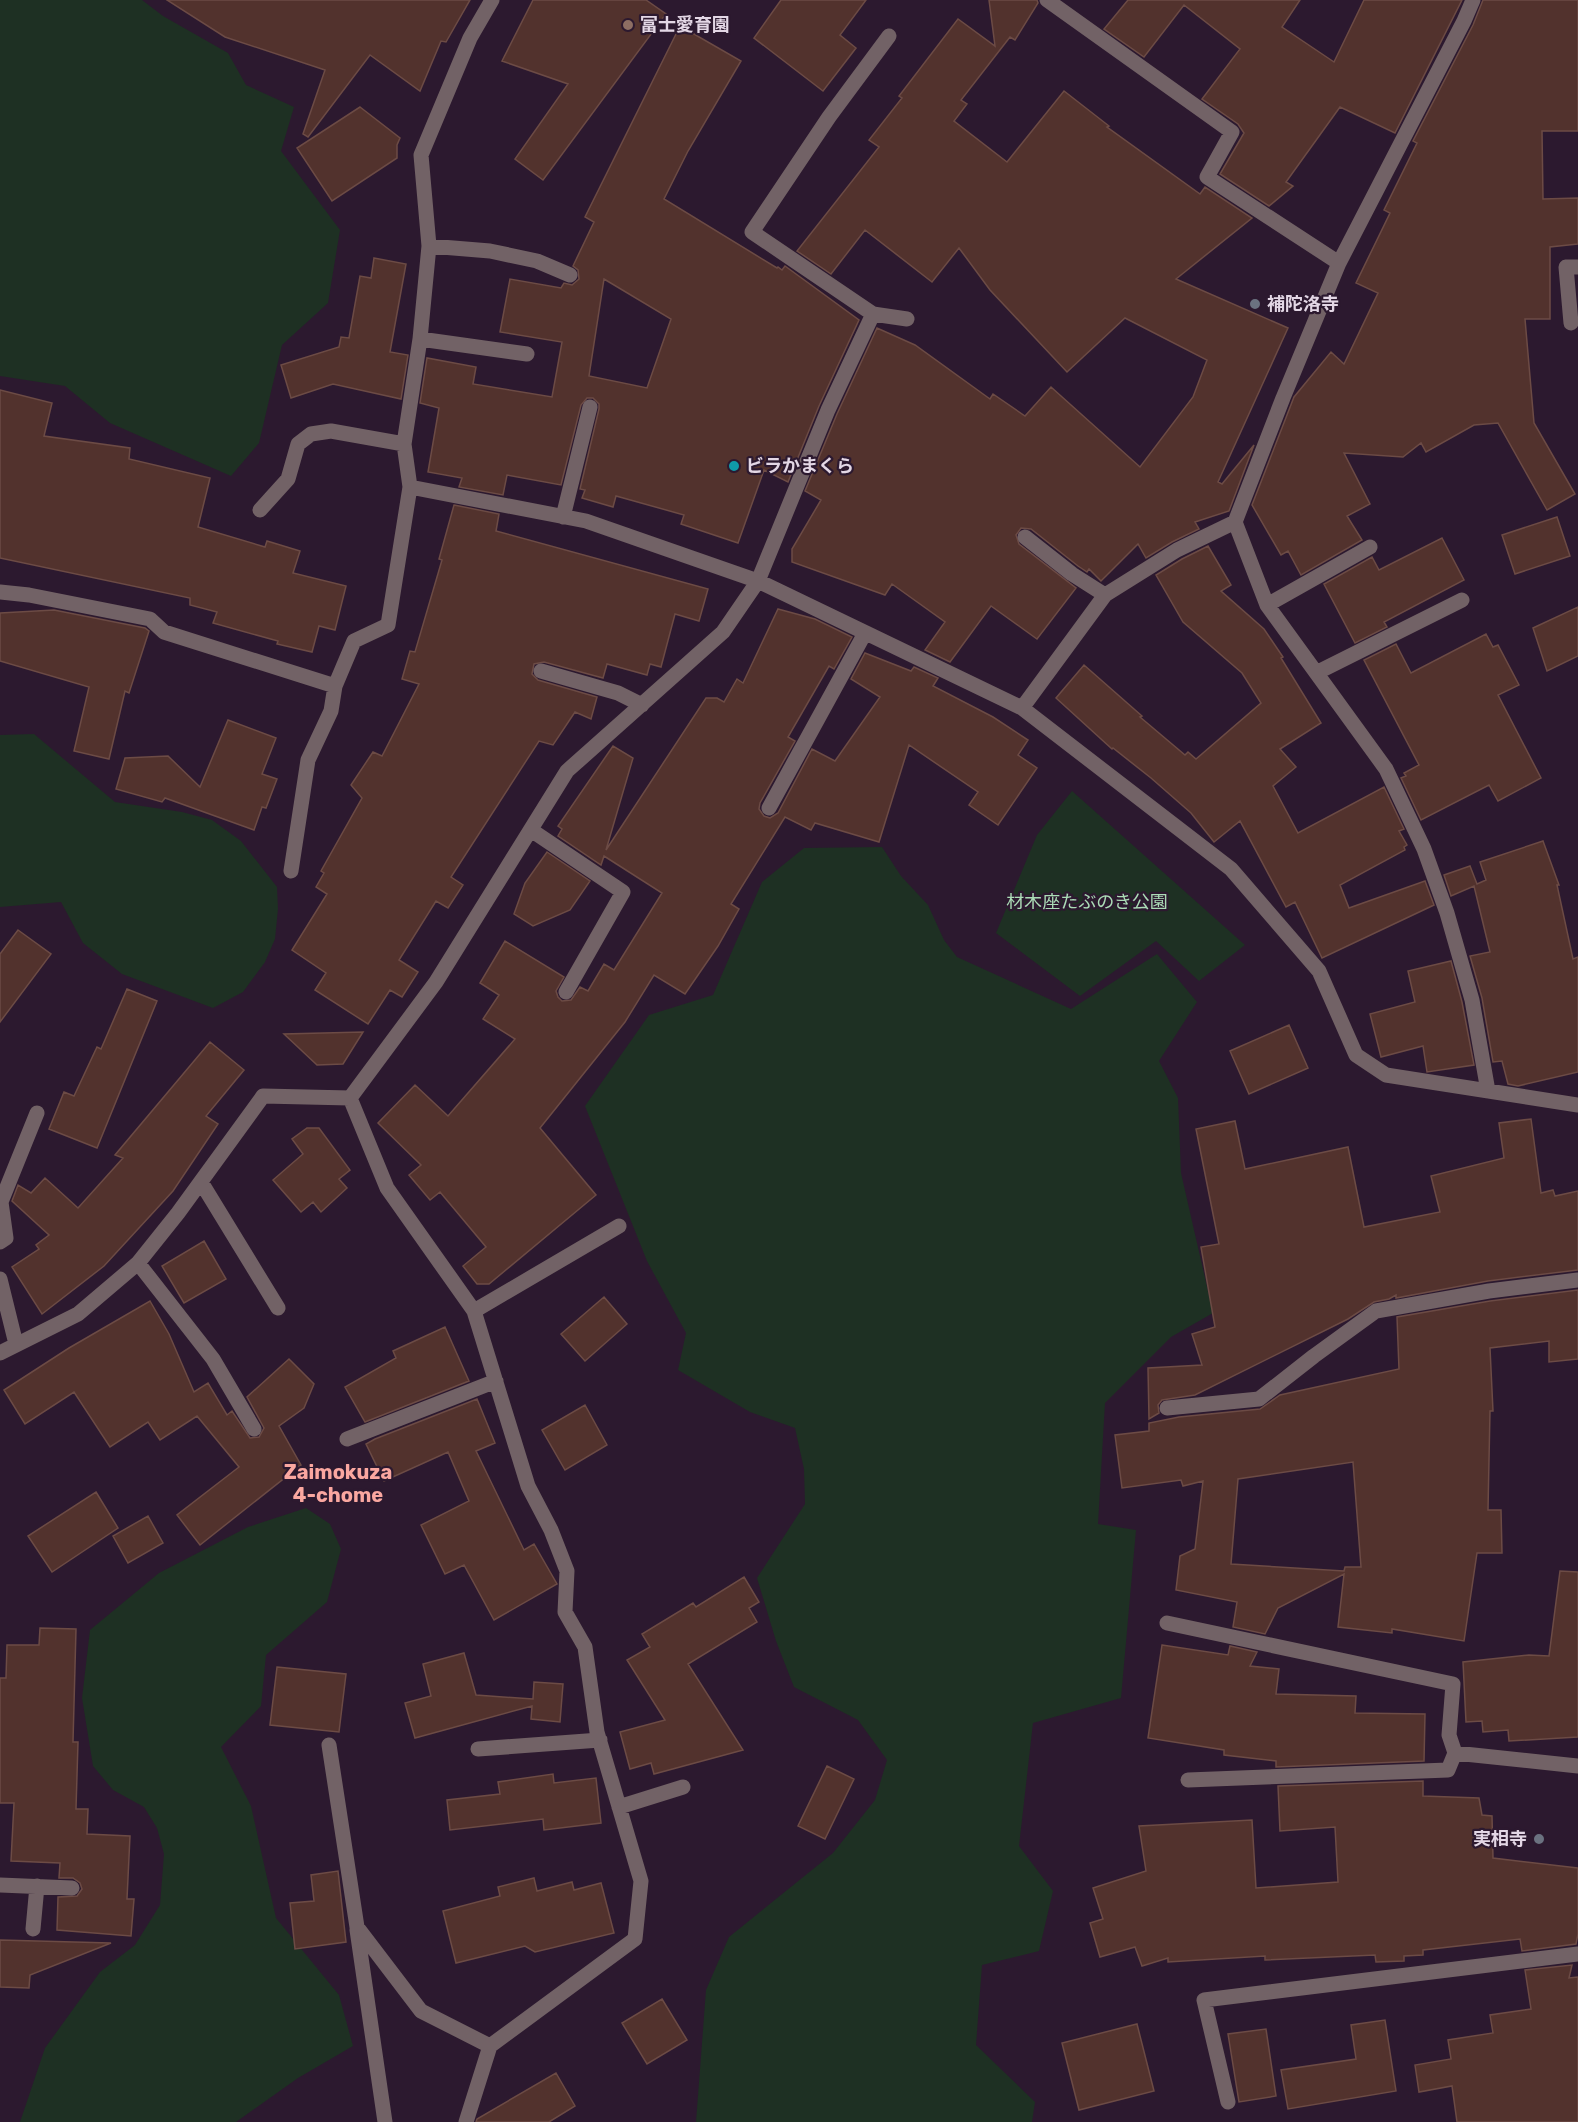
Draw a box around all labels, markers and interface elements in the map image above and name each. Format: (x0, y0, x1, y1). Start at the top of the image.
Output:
place label: 富士愛育園 (640, 14, 730, 36)
marker: 富士愛育園 (621, 18, 635, 32)
place label: 補陀洛寺 (1267, 293, 1339, 315)
marker: 補陀洛寺 (1248, 297, 1262, 311)
place label: ビラかまくら (746, 455, 854, 477)
marker: ビラかまくら (727, 459, 741, 473)
park label: 材木座たぶのき公園 (1006, 891, 1168, 913)
district label: Zaimokuza 4-chome (284, 1460, 392, 1507)
place label: 実相寺 (1473, 1828, 1527, 1850)
marker: 実相寺 (1532, 1832, 1546, 1846)

